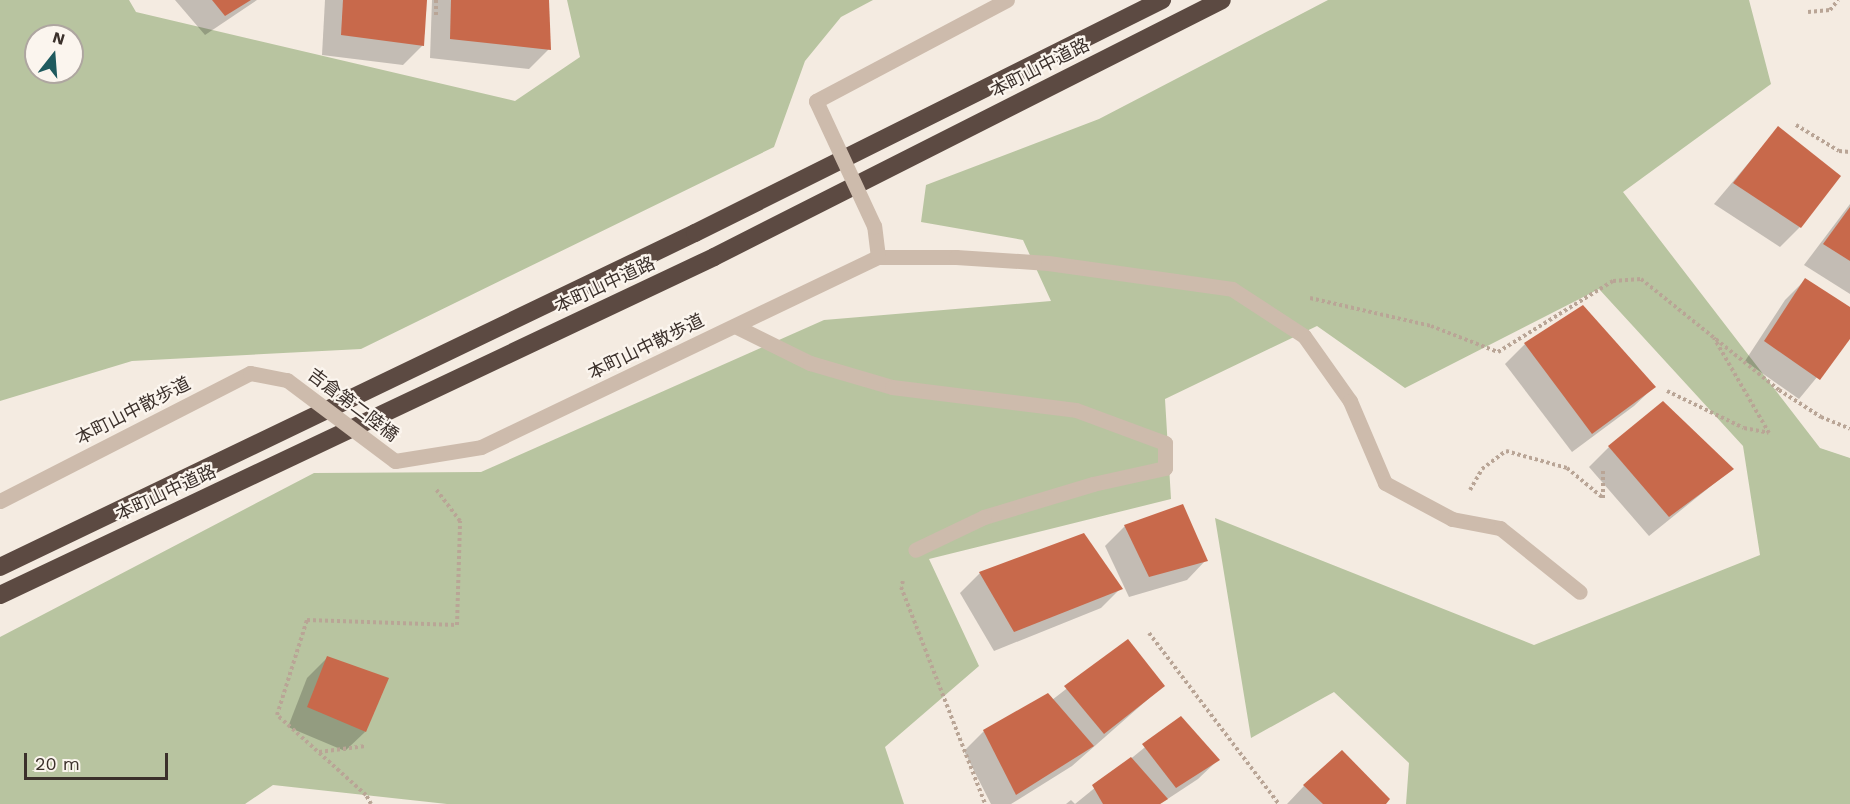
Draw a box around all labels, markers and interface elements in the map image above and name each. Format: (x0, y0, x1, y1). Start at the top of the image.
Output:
north arrow (24, 24, 84, 84)
text: N (50, 27, 67, 49)
street label: 本町山中道路 (987, 34, 1093, 102)
street label: 本町山中道路 (551, 252, 659, 318)
street label: 本町山中散歩道 (585, 310, 707, 384)
street label: 吉倉第二陸橋 (303, 364, 403, 446)
street label: 本町山中散歩道 (72, 373, 194, 449)
street label: 本町山中道路 (112, 460, 220, 526)
scale bar (27, 741, 171, 779)
text: 20 m (35, 753, 80, 774)

